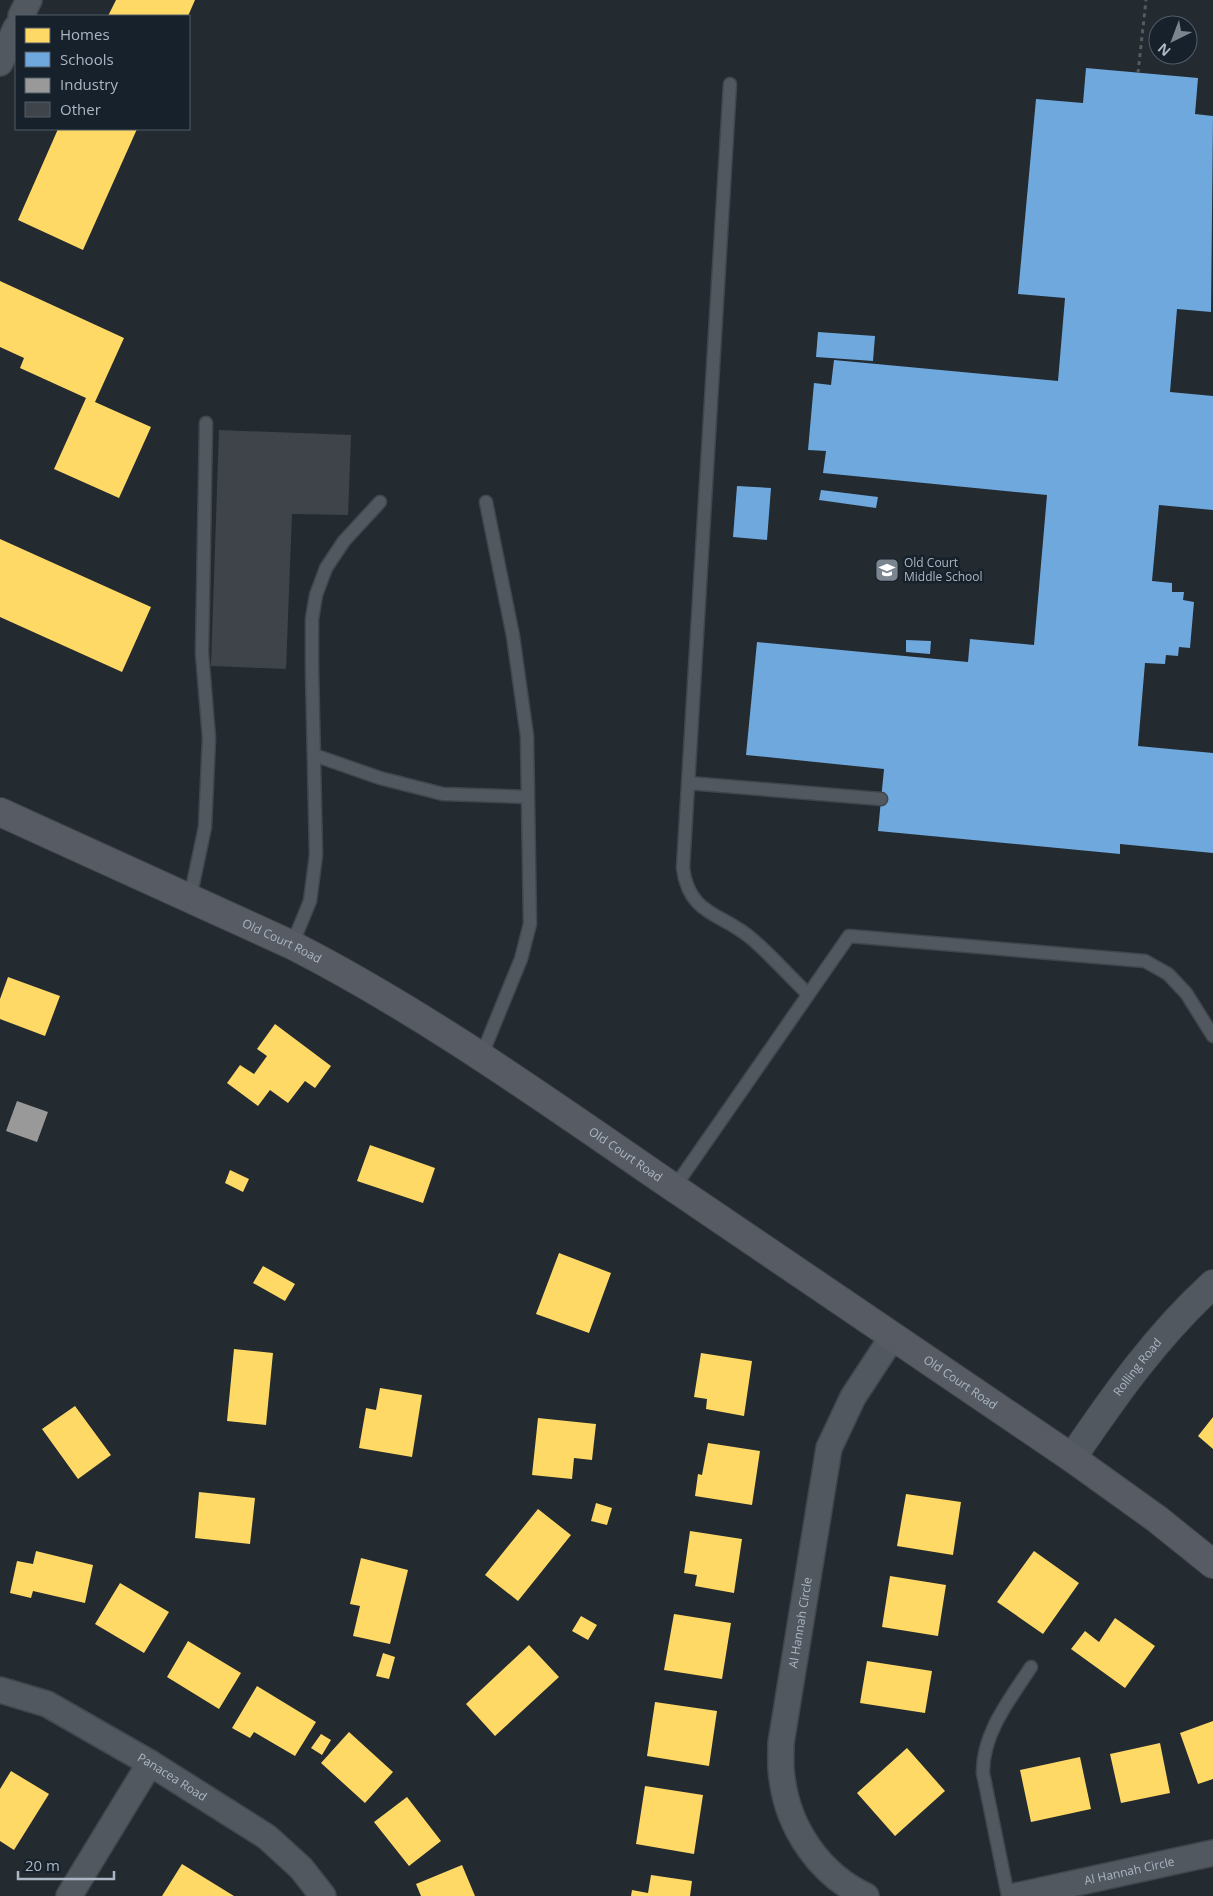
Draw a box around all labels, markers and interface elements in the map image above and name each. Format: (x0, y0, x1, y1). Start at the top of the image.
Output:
legend (15, 15, 190, 130)
north arrow (1148, 15, 1198, 65)
text: Homes (60, 24, 110, 44)
text: N (1153, 39, 1175, 61)
text: Schools (60, 49, 114, 69)
text: Industry (60, 74, 118, 94)
text: Other (60, 99, 101, 119)
place label: Old Court Middle School (904, 554, 983, 585)
school or university icon: Old Court Middle School (874, 557, 900, 583)
street label: Old Court Road (240, 914, 325, 967)
street label: Old Court Road (586, 1123, 666, 1185)
street label: Rolling Road (1109, 1334, 1165, 1399)
street label: Old Court Road (920, 1351, 1001, 1413)
street label: Al Hannah Circle (784, 1575, 816, 1669)
street label: Panacea Road (135, 1749, 210, 1805)
scale bar (18, 1848, 114, 1880)
street label: Al Hannah Circle (1082, 1853, 1176, 1889)
text: 20 m (25, 1855, 60, 1875)

